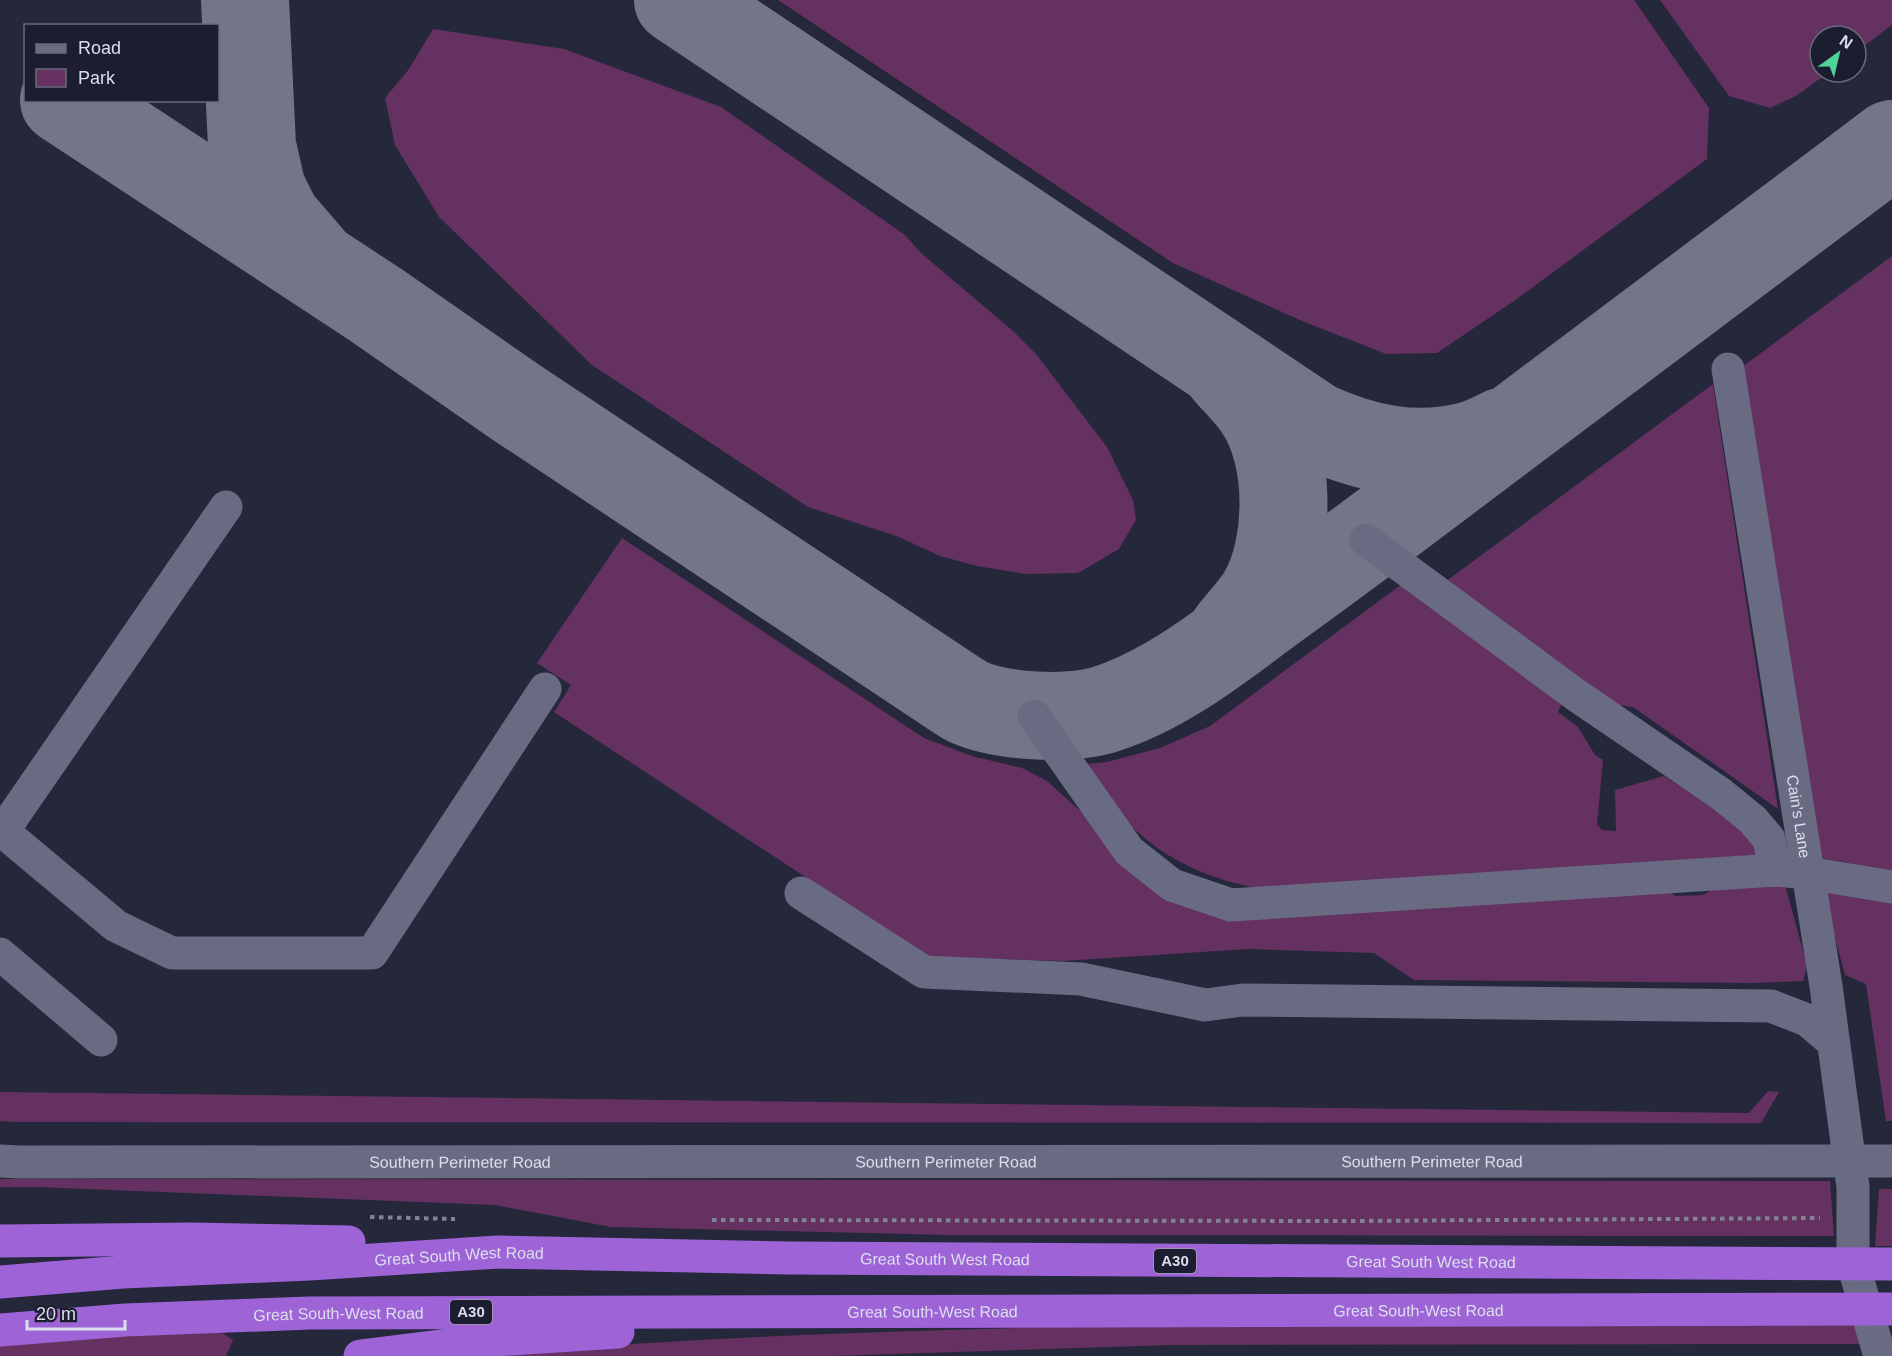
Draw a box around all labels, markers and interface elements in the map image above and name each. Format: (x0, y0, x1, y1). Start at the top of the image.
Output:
legend (24, 24, 219, 102)
north arrow (1808, 24, 1868, 84)
text: N (1837, 32, 1856, 52)
text: Road (78, 38, 121, 58)
text: Park (78, 68, 116, 88)
street label: Cain's Lane (1784, 774, 1814, 859)
street label: Southern Perimeter Road (855, 1153, 1037, 1171)
street label: Southern Perimeter Road (1341, 1153, 1523, 1170)
street label: Southern Perimeter Road (369, 1154, 551, 1171)
street label: Great South West Road (374, 1244, 544, 1269)
road number: A30 (1154, 1249, 1196, 1273)
street label: Great South West Road (860, 1250, 1030, 1268)
street label: Great South West Road (1346, 1253, 1516, 1271)
scale bar (27, 1293, 124, 1331)
road number: A30 (450, 1300, 492, 1324)
street label: Great South-West Road (1333, 1302, 1504, 1319)
street label: Great South-West Road (847, 1303, 1018, 1321)
text: 20 m (36, 1304, 76, 1324)
street label: Great South-West Road (253, 1305, 424, 1324)

